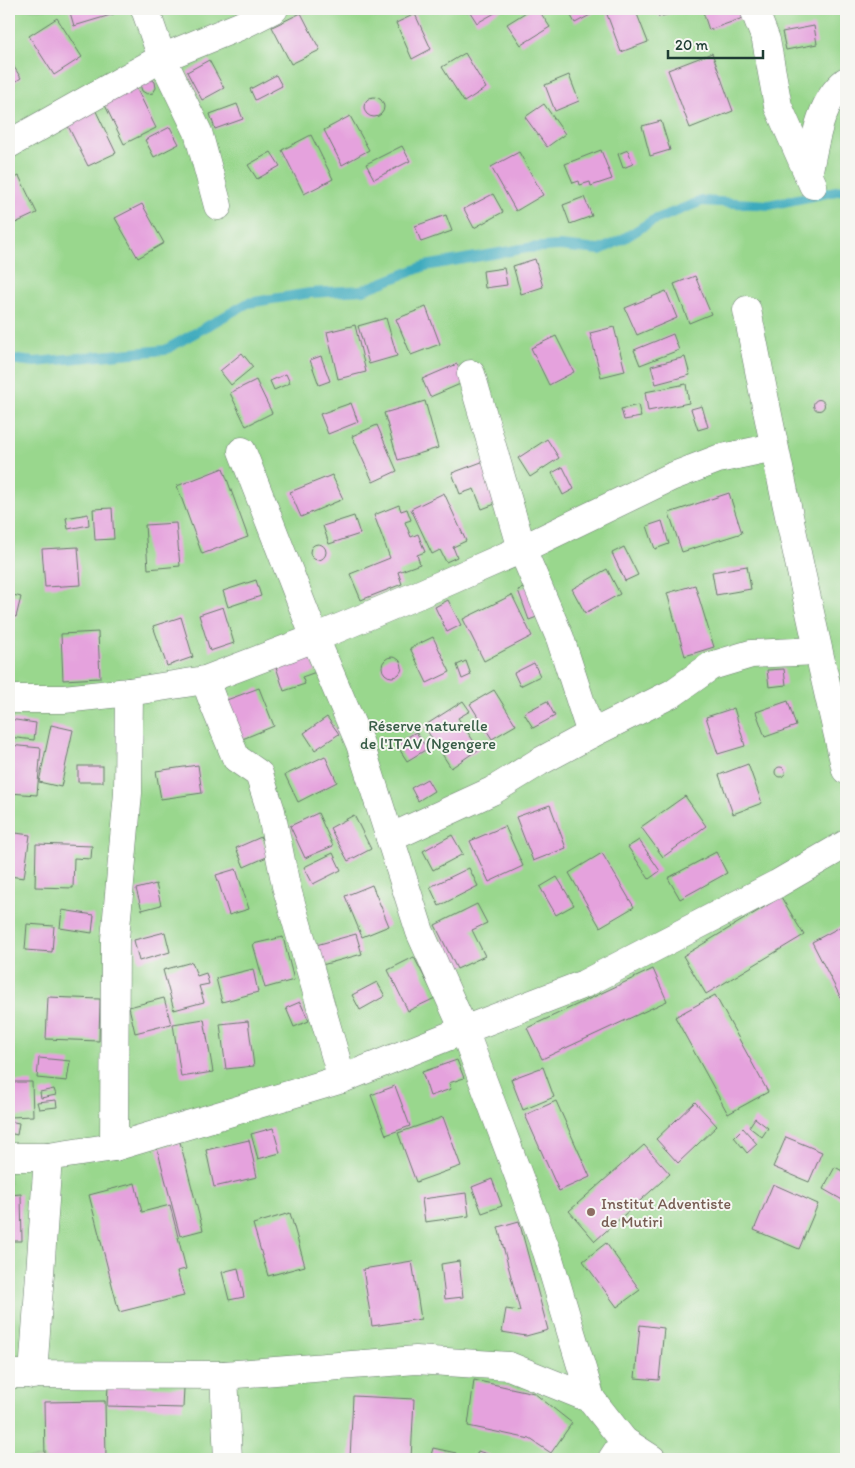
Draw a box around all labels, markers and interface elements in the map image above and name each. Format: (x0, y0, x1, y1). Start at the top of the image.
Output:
scale bar (668, 28, 762, 60)
text: 20 m (675, 36, 709, 54)
park label: Réserve naturelle de l'ITAV (Ngengere (360, 716, 496, 753)
place label: Institut Adventiste de Mutiri (601, 1194, 731, 1231)
marker: Institut Adventiste de Mutiri (585, 1206, 597, 1218)

